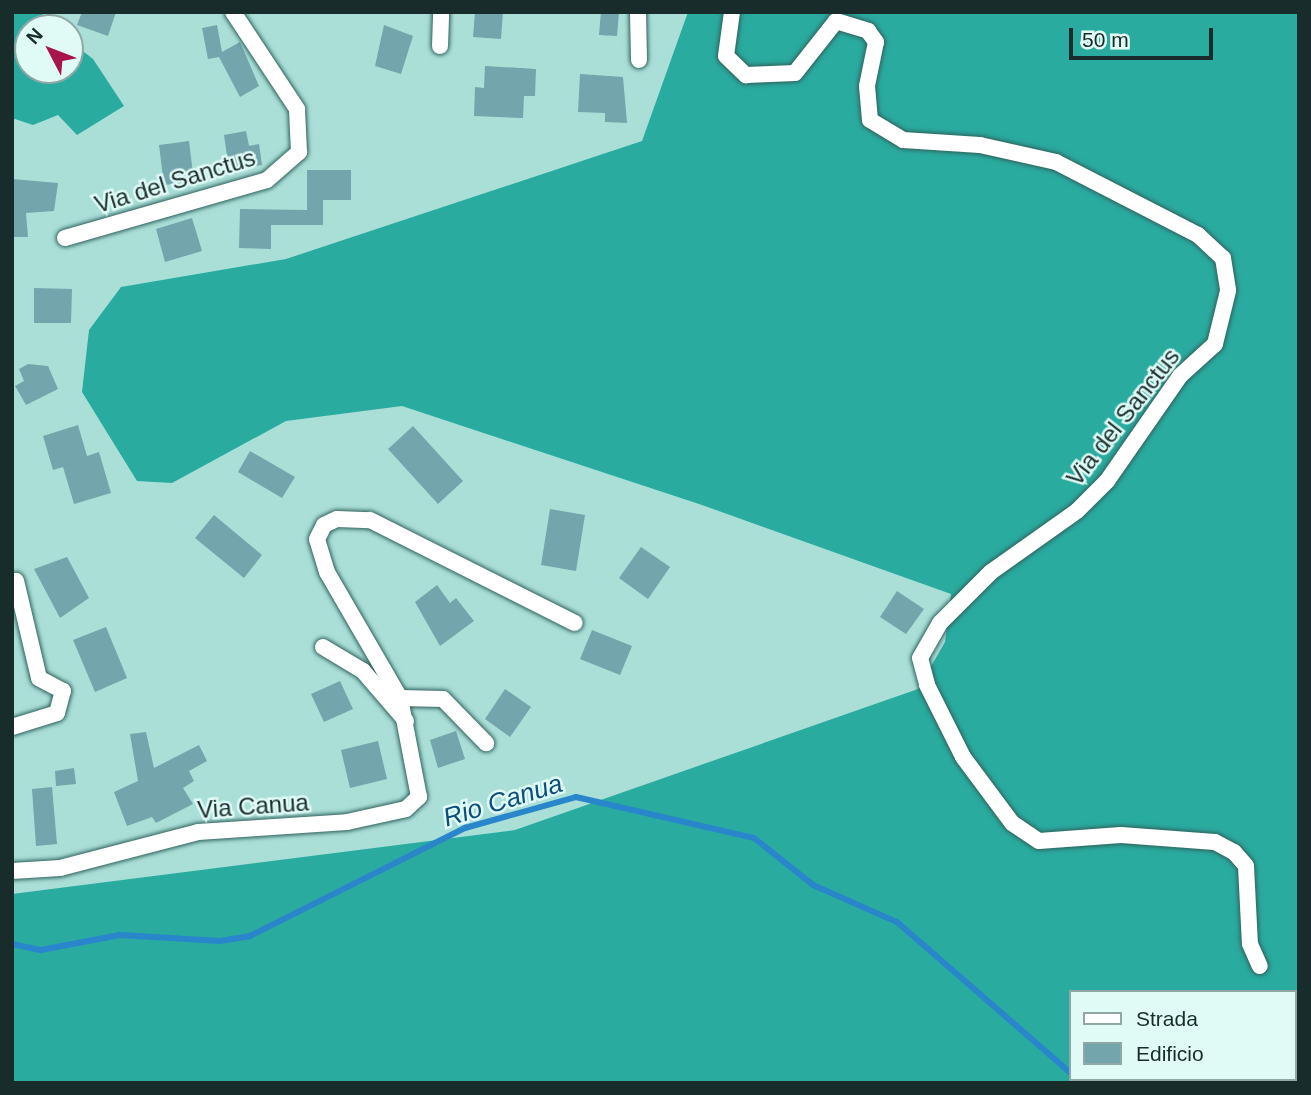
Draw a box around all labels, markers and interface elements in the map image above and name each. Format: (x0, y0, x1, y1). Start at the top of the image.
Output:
north arrow (14, 14, 84, 84)
scale bar (1073, 14, 1216, 58)
text: N (22, 24, 47, 48)
text: 50 m (1082, 28, 1129, 51)
street label: Via del Sanctus (91, 143, 259, 219)
street label: Via del Sanctus (1060, 343, 1186, 491)
water label: Rio Canua (440, 768, 566, 834)
street label: Via Canua (196, 788, 310, 824)
legend (1070, 990, 1297, 1081)
text: Strada (1136, 1007, 1198, 1030)
text: Edificio (1136, 1042, 1204, 1065)

